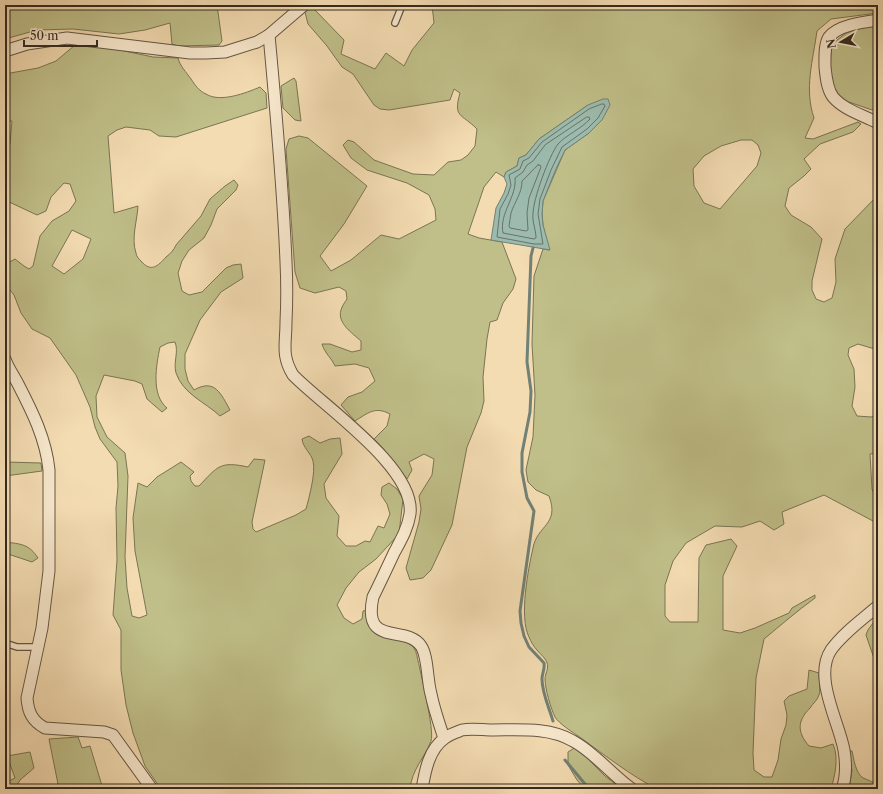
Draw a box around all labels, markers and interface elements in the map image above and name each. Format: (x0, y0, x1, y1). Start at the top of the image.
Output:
scale bar (24, 22, 97, 48)
north arrow (821, 22, 861, 62)
text: 50 m (30, 28, 59, 43)
text: N (823, 37, 839, 50)

